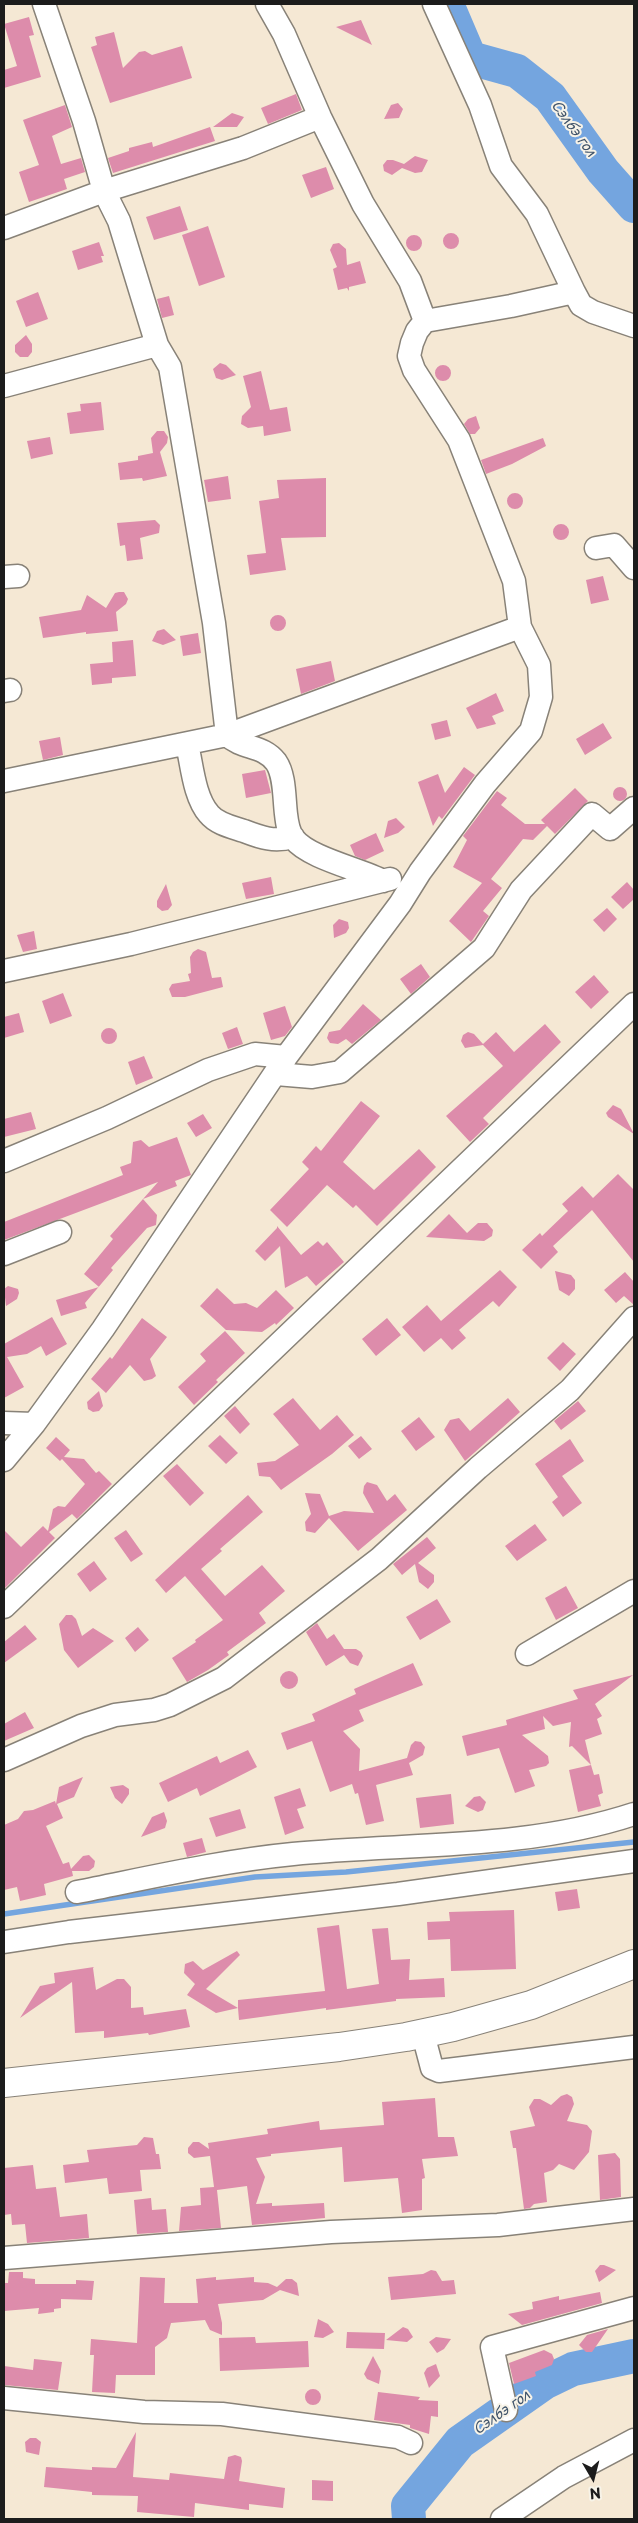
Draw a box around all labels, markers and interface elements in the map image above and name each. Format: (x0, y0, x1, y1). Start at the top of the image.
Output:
water label: Сэлбэ гол (547, 98, 599, 160)
water label: Сэлбэ гол (470, 2387, 534, 2439)
north arrow (568, 2453, 618, 2503)
text: N (588, 2482, 602, 2505)

